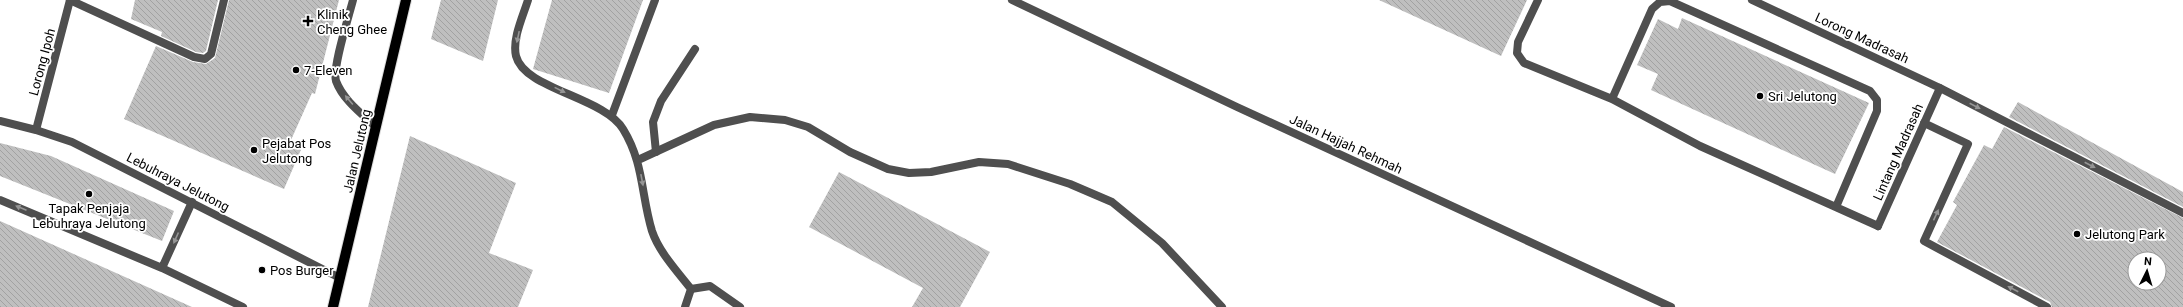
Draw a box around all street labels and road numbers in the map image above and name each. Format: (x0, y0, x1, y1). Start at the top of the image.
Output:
street label: Lorong Madrasah (1813, 10, 1911, 66)
street label: Lorong Ipoh (26, 27, 58, 97)
street label: Lintang Madrasah (1870, 101, 1926, 203)
street label: Jalan Jelutong (340, 108, 374, 194)
street label: Jalan Hajjah Rehmah (1287, 111, 1405, 177)
street label: Lebuhraya Jelutong (124, 150, 232, 214)

